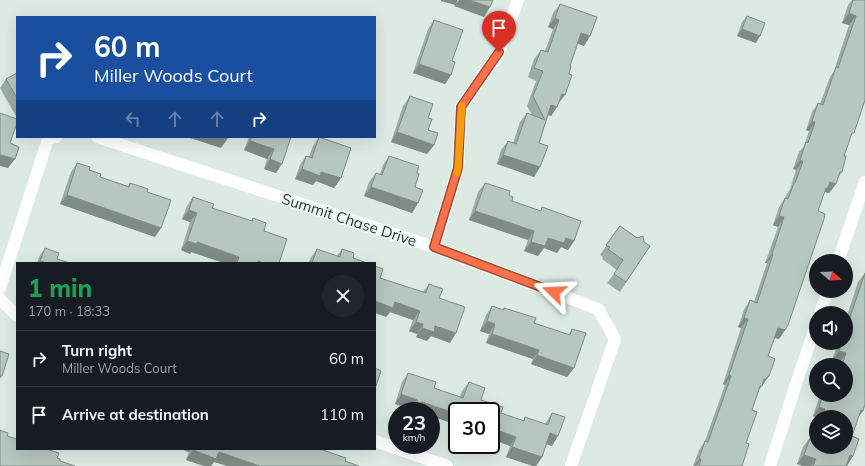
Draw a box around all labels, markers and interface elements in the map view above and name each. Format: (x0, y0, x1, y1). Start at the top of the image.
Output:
pin (482, 11, 516, 52)
icon: arrive (488, 17, 510, 39)
text: 60 m (94, 29, 160, 64)
icon: right (28, 32, 80, 84)
text: Miller Woods Court (94, 64, 253, 87)
icon: left (122, 108, 144, 130)
icon: ahead (164, 108, 186, 130)
icon: ahead (206, 108, 228, 130)
icon: right (248, 108, 270, 130)
street label: Summit Chase Drive (279, 189, 419, 250)
north arrow (809, 254, 853, 298)
map controls (809, 254, 853, 454)
position arrow (533, 271, 575, 313)
text: 1 min (28, 273, 92, 303)
button: close (322, 275, 364, 317)
text: 170 m · 18:33 (28, 303, 110, 319)
button: sound (809, 306, 853, 350)
text: Turn right (62, 341, 132, 360)
icon: right (28, 348, 50, 370)
text: 60 m (329, 349, 364, 368)
button: search (809, 358, 853, 402)
text: Miller Woods Court (62, 360, 177, 376)
speed limit sign: 30 (448, 402, 500, 454)
icon: arrive (28, 404, 50, 426)
text: Arrive at destination (62, 405, 209, 424)
text: 110 m (320, 405, 364, 424)
text: 23 (402, 410, 426, 435)
button: layers (809, 410, 853, 454)
text: km/h (403, 431, 425, 444)

